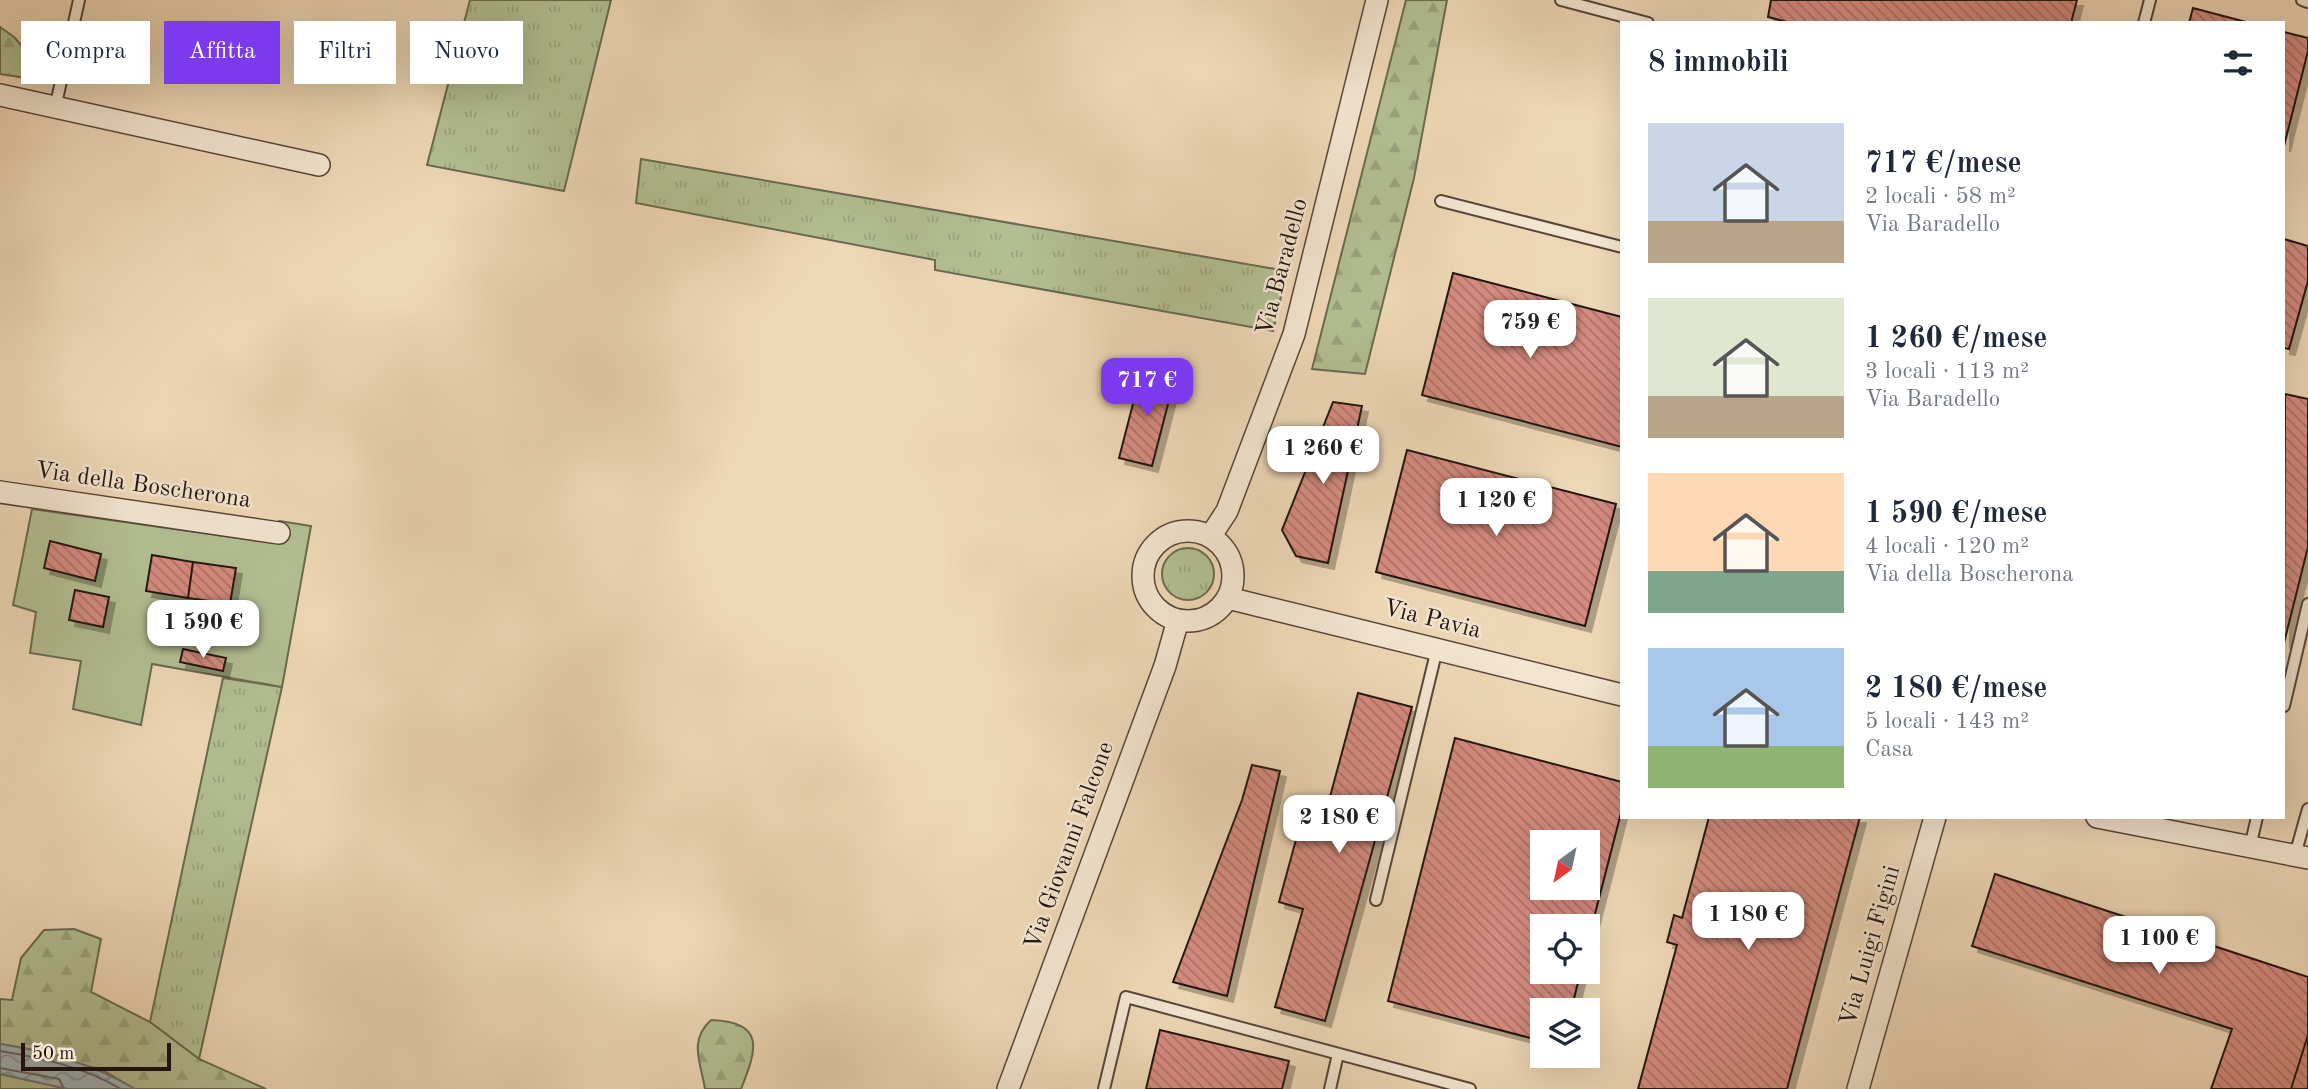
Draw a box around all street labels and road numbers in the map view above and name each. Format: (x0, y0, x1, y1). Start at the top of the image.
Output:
street label: Via Baradello (1253, 196, 1313, 338)
street label: Via della Boscherona (34, 459, 253, 513)
street label: Via Pavia (1381, 596, 1484, 644)
street label: Via Giovanni Falcone (1021, 739, 1119, 953)
street label: Via Luigi Figini (1837, 863, 1905, 1029)

